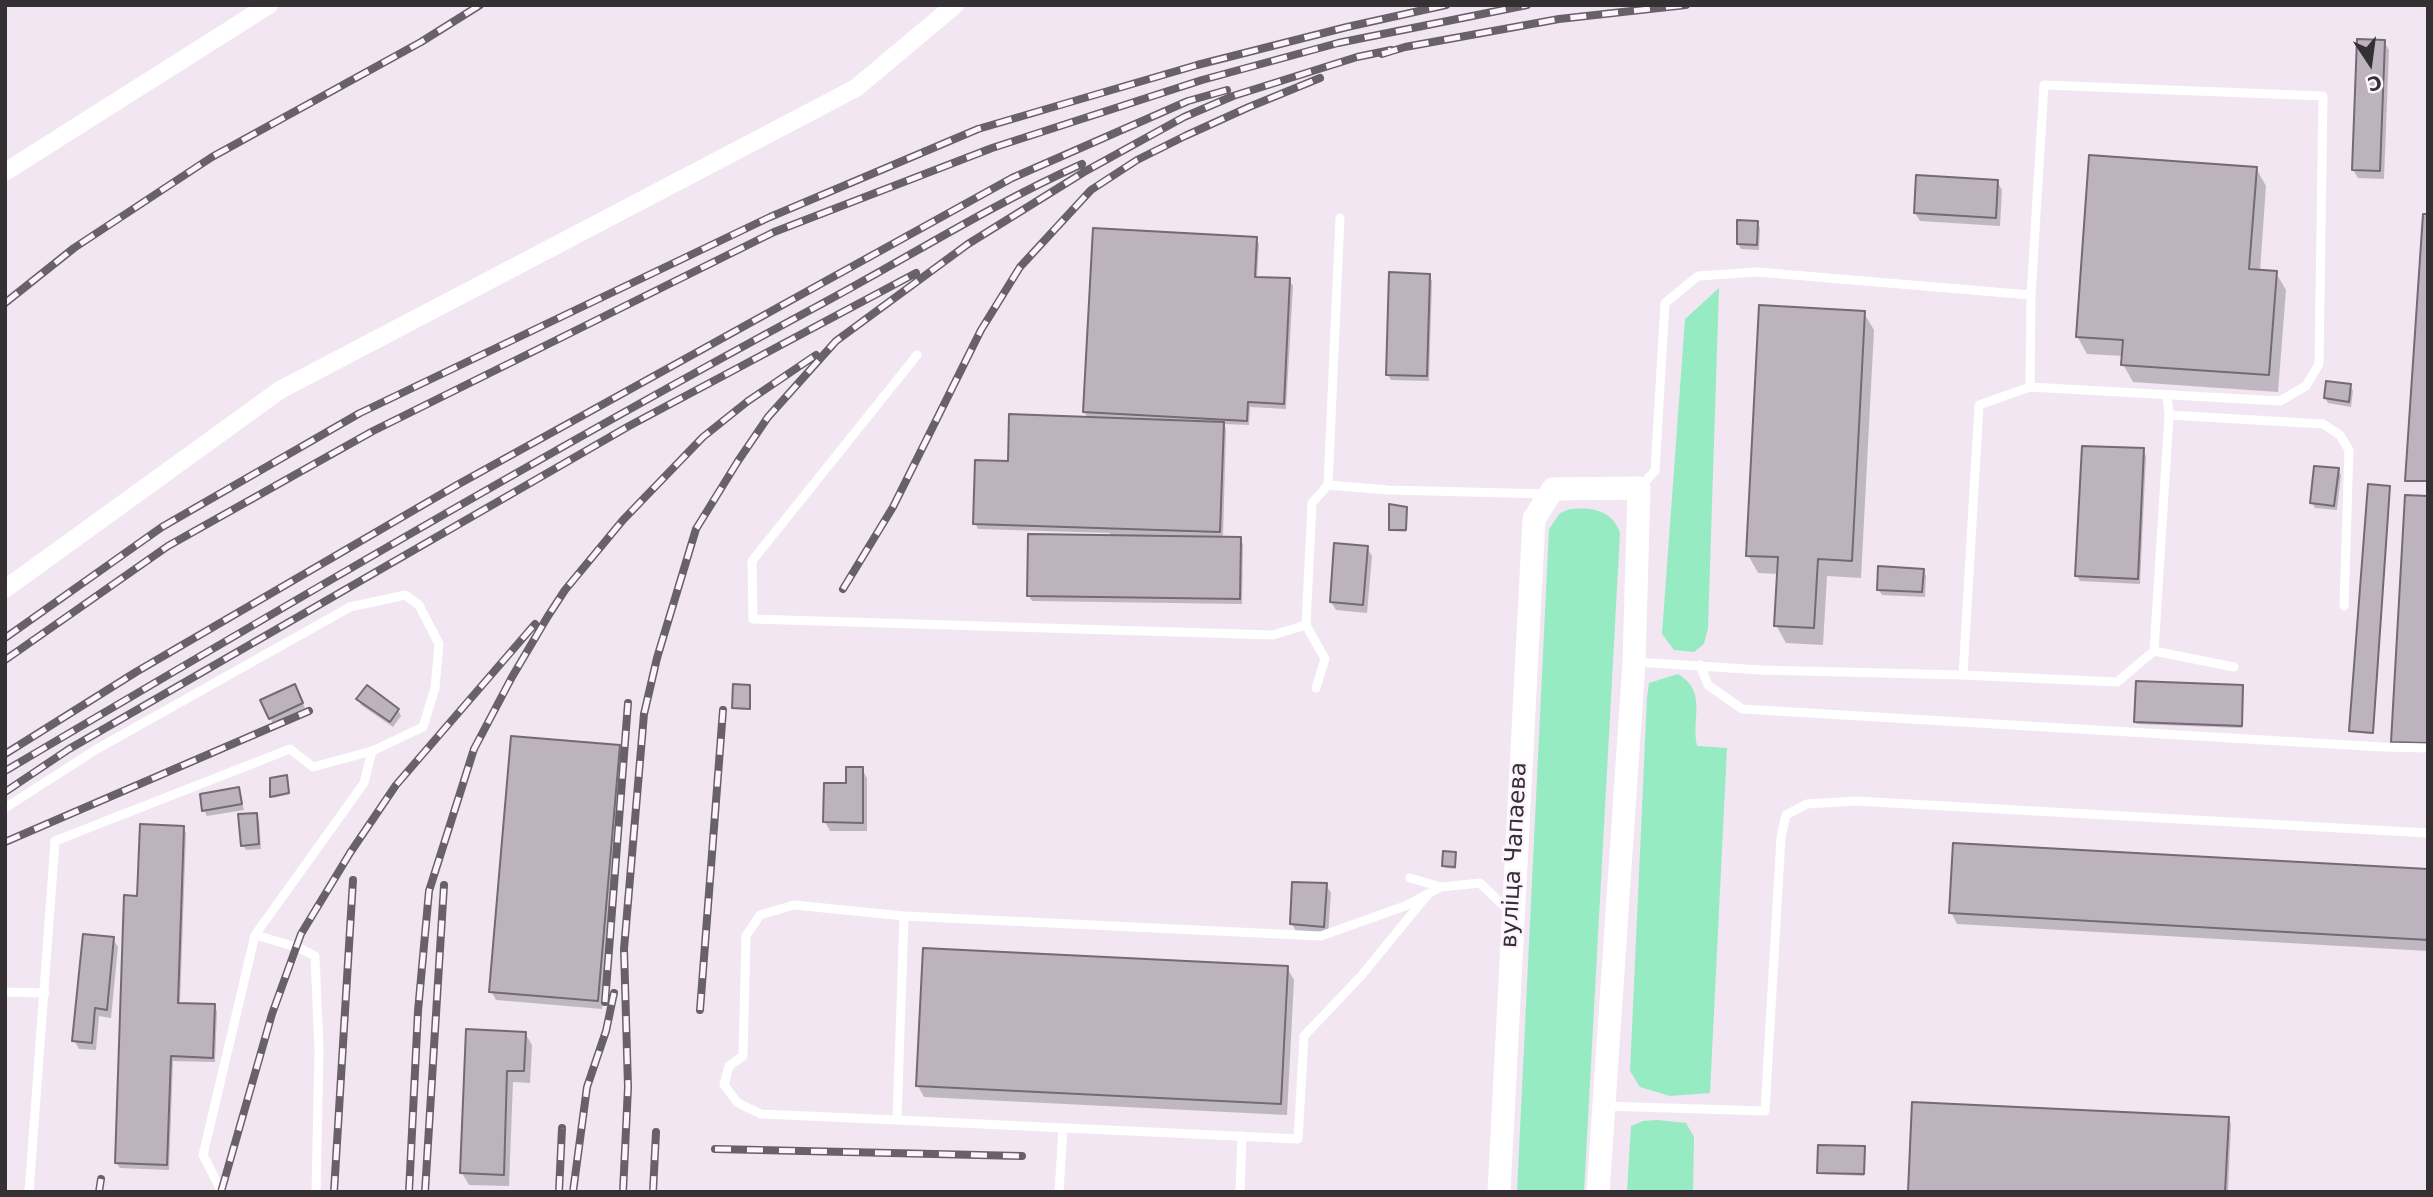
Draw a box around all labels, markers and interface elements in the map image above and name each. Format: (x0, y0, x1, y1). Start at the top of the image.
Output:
north arrow (2335, 28, 2405, 98)
text: С (2365, 71, 2384, 96)
street label: вуліца Чапаева (1496, 761, 1534, 949)

